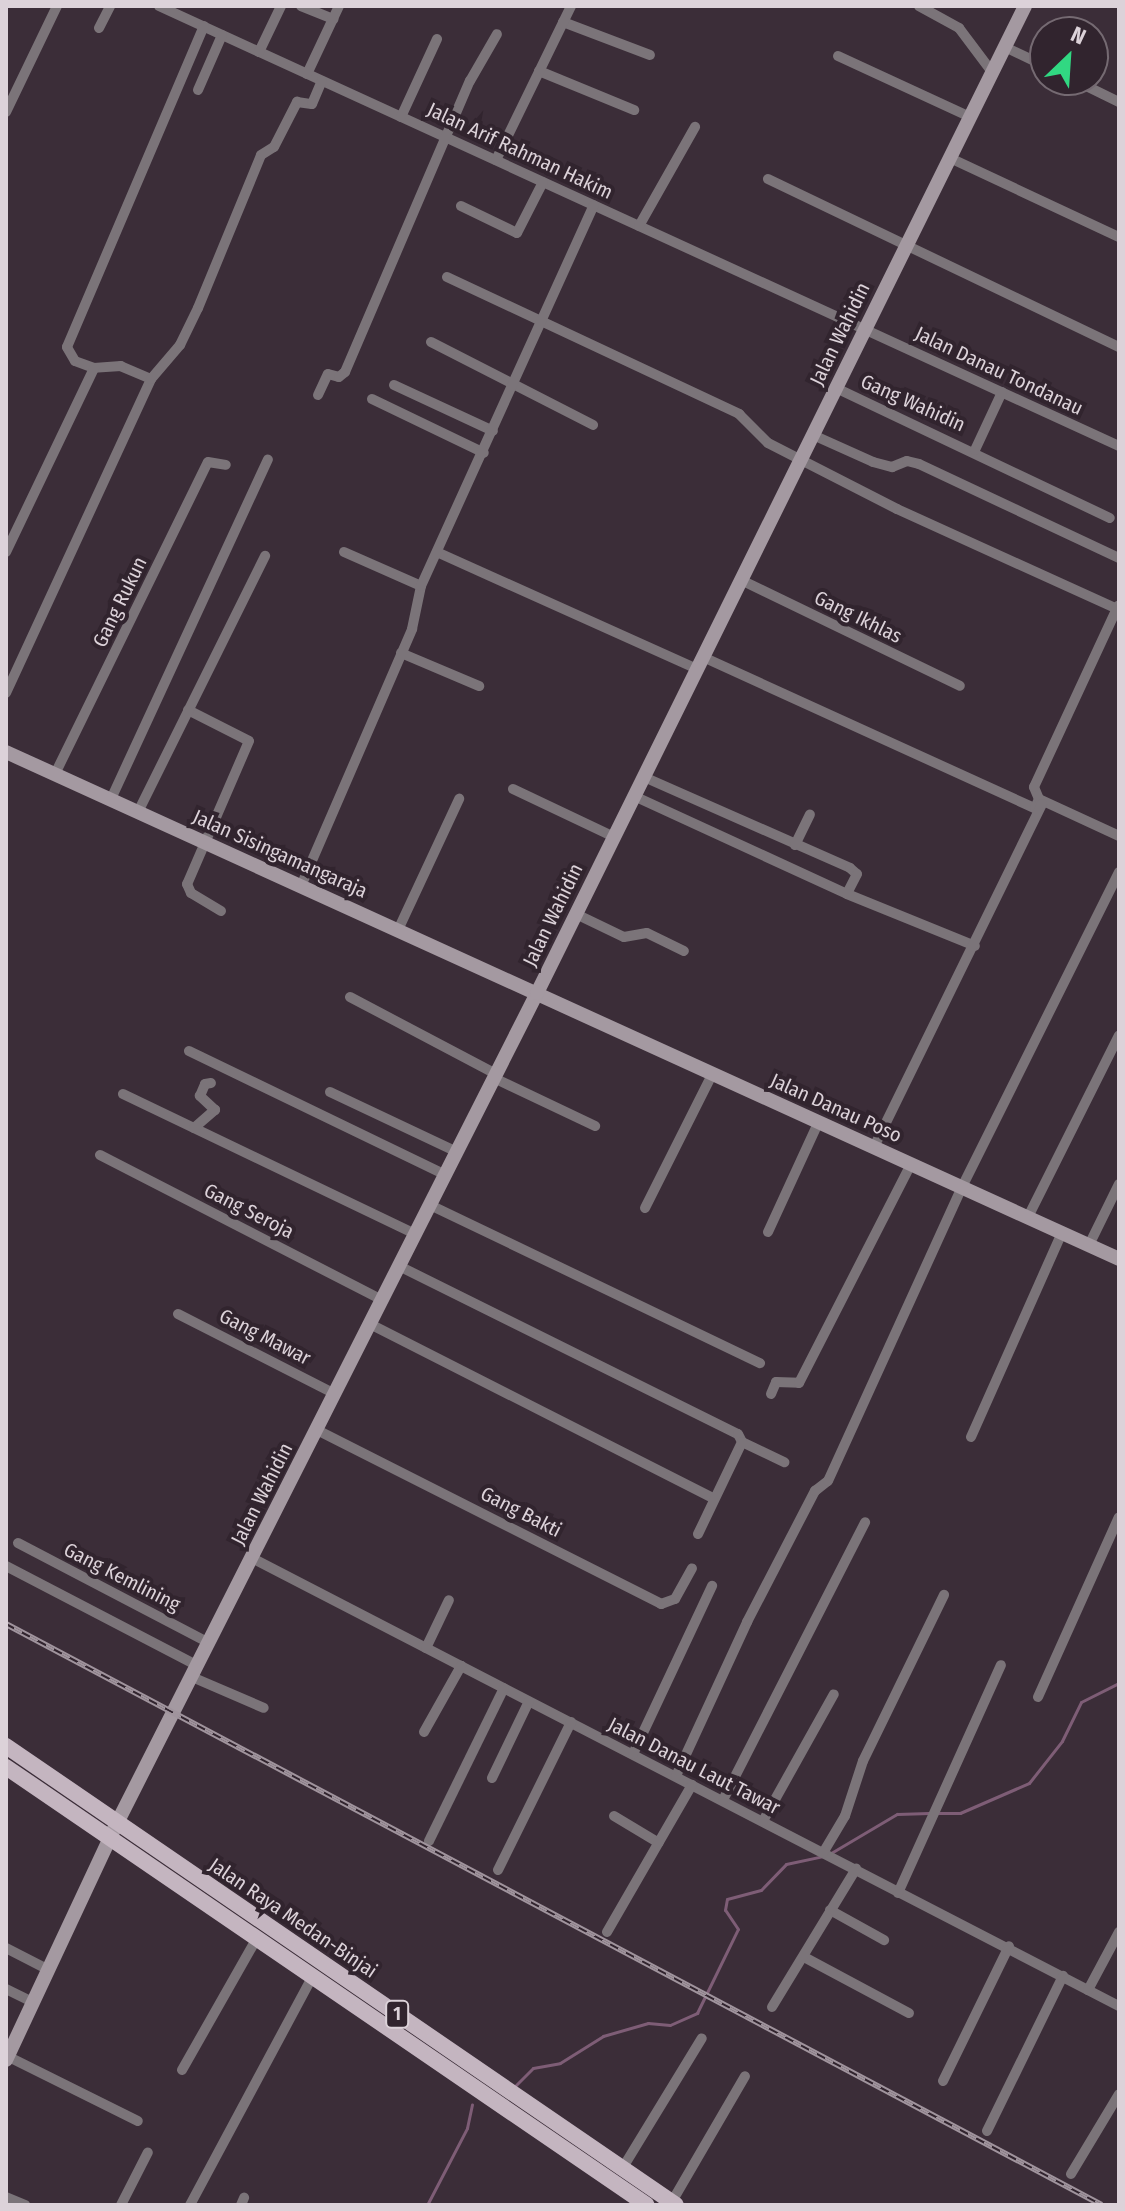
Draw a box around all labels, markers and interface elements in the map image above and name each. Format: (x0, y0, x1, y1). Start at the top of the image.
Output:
north arrow (1029, 16, 1109, 96)
text: N (1067, 21, 1090, 51)
street label: Jalan Arif Rahman Hakim (424, 97, 616, 205)
street label: Jalan Wahidin (805, 279, 875, 389)
street label: Jalan Danau Tondanau (911, 322, 1087, 420)
street label: Gang Wahidin (857, 369, 969, 437)
street label: Gang Rukun (88, 553, 152, 651)
street label: Gang Ikhlas (810, 586, 906, 648)
street label: Jalan Sisingamangaraja (189, 805, 371, 903)
street label: Jalan Wahidin (518, 860, 588, 970)
street label: Jalan Danau Poso (767, 1068, 905, 1148)
street label: Gang Seroja (200, 1178, 298, 1244)
street label: Gang Mawar (215, 1304, 315, 1370)
street label: Jalan Wahidin (226, 1439, 298, 1549)
street label: Gang Bakti (477, 1481, 565, 1543)
street label: Gang Kemlining (60, 1537, 184, 1617)
street label: Jalan Danau Laut Tawar (604, 1712, 784, 1820)
street label: Jalan Raya Medan-Binjai (204, 1853, 382, 1983)
road number: 1 (385, 2000, 409, 2028)

